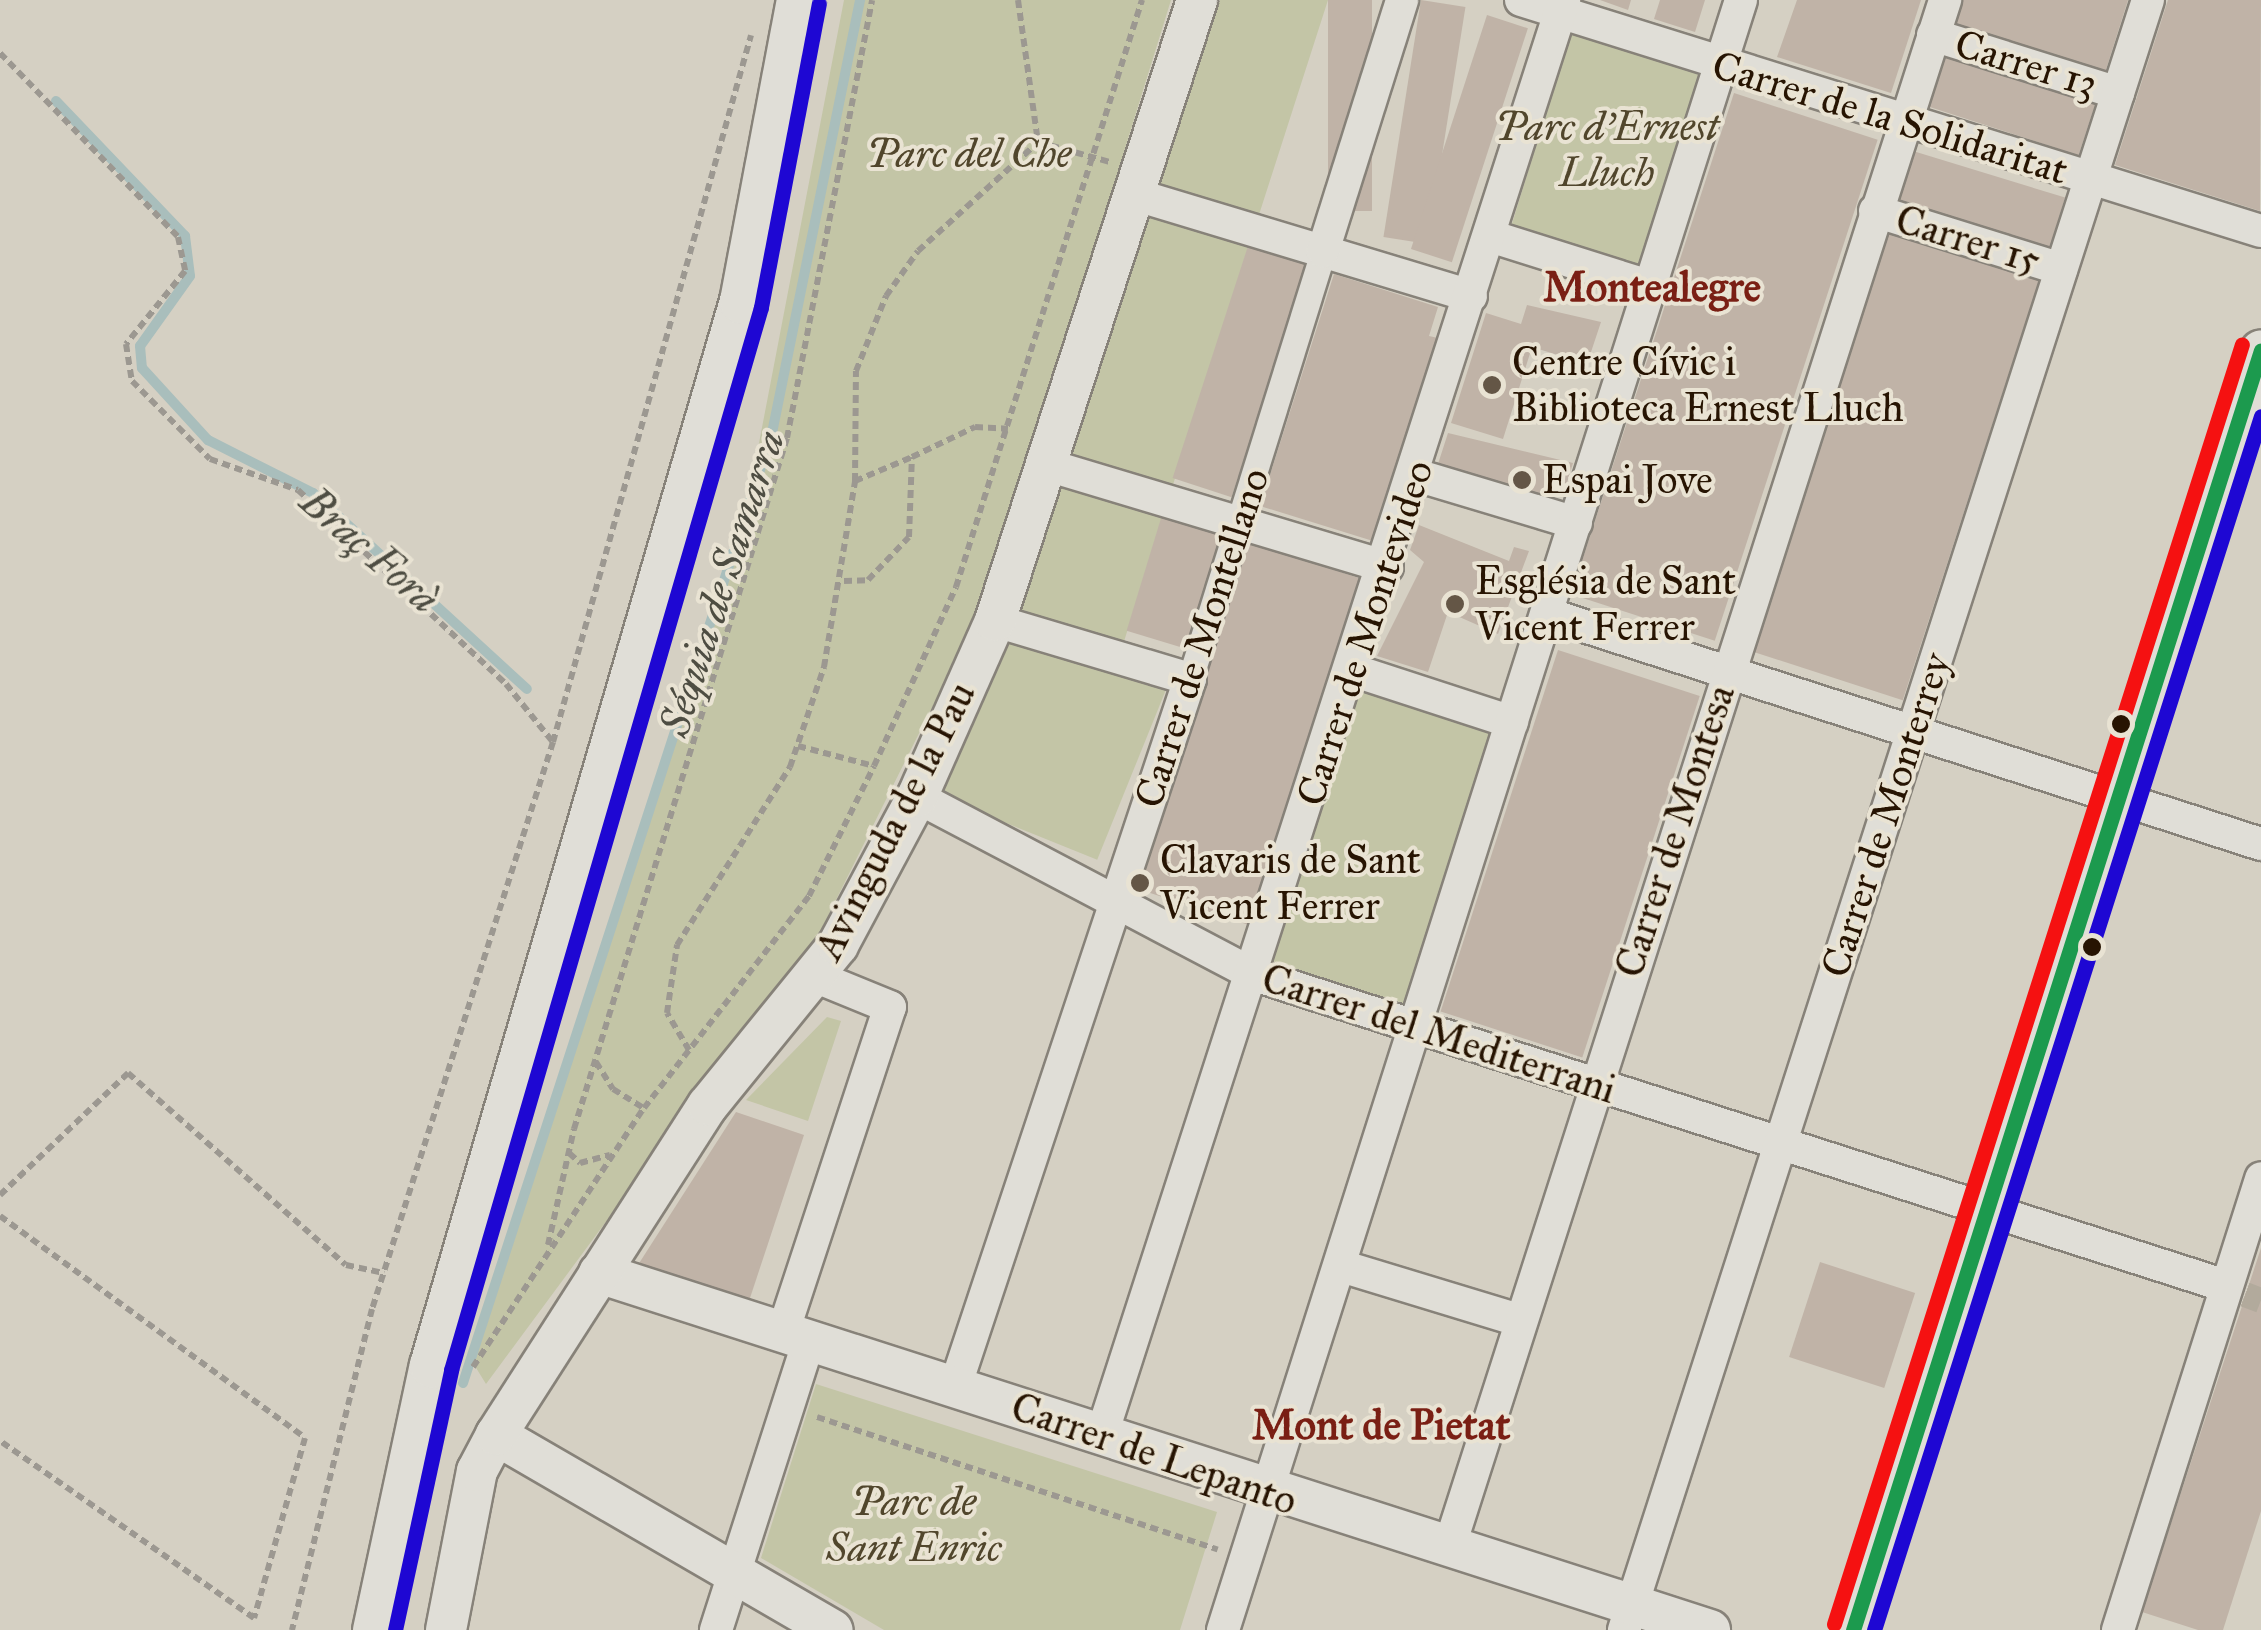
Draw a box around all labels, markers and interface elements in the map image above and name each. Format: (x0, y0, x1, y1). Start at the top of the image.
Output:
street label: Carrer 13 (1949, 20, 2103, 108)
street label: Carrer de la Solidaritat (1707, 41, 2073, 195)
park label: Parc d'Ernest Lluch (1495, 103, 1719, 197)
park label: Parc del Che (867, 130, 1071, 178)
street label: Carrer 15 (1890, 195, 2046, 285)
district label: Montealegre (1543, 262, 1761, 312)
place label: Centre Cívic i Biblioteca Ernest Lluch (1512, 338, 1904, 432)
marker: Centre Cívic i Biblioteca Ernest Lluch (1481, 374, 1503, 396)
water label: Séquia de Samarra (649, 424, 795, 742)
street label: Carrer de Montevideo (1287, 454, 1443, 812)
place label: Espai Jove (1542, 456, 1713, 504)
street label: Carrer de Montellano (1125, 462, 1279, 814)
marker: Espai Jove (1511, 469, 1533, 491)
water label: Braç Forà (290, 476, 450, 624)
place label: Església de Sant Vicent Ferrer (1475, 557, 1736, 651)
marker: Església de Sant Vicent Ferrer (1444, 593, 1466, 615)
street label: Carrer de Monterrey (1811, 647, 1961, 983)
street label: Avinguda de la Pau (804, 674, 986, 968)
street label: Carrer de Montesa (1605, 679, 1745, 983)
unlabelled marker (2111, 714, 2131, 734)
place label: Clavaris de Sant Vicent Ferrer (1160, 836, 1421, 930)
marker: Clavaris de Sant Vicent Ferrer (1129, 872, 1151, 894)
unlabelled marker (2082, 937, 2102, 957)
street label: Carrer del Mediterrani (1256, 954, 1622, 1114)
street label: Carrer de Lepanto (1005, 1383, 1303, 1525)
district label: Mont de Pietat (1252, 1400, 1510, 1450)
park label: Parc de Sant Enric (826, 1478, 1002, 1572)

